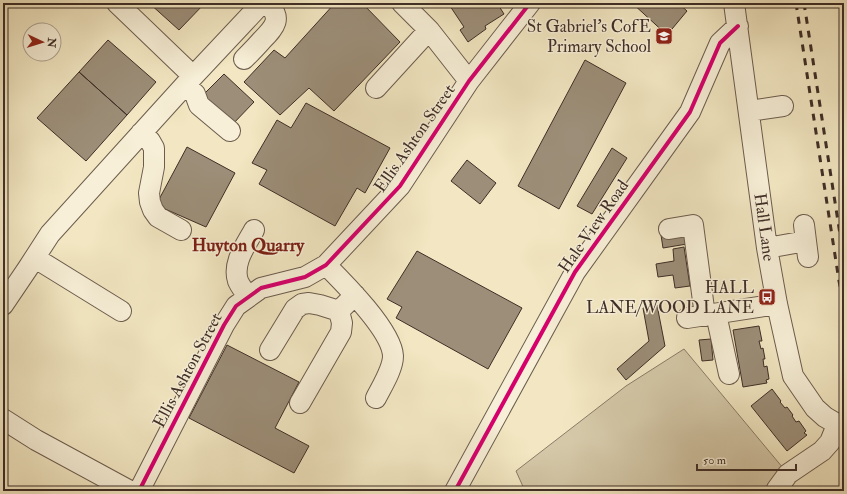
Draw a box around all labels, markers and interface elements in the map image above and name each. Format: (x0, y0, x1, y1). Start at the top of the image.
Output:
place label: St Gabriel's CofE Primary School (527, 16, 652, 58)
north arrow (22, 22, 62, 62)
school or university icon: St Gabriel's CofE Primary School (654, 26, 674, 46)
text: N (45, 36, 58, 49)
street label: Ellis Ashton Street (369, 80, 460, 196)
street label: Hale View Road (554, 175, 634, 277)
street label: Hall Lane (749, 192, 780, 262)
district label: Huyton Quarry (192, 234, 305, 257)
place label: HALL LANE/WOOD LANE (586, 277, 755, 318)
bus stop icon: HALL LANE/WOOD LANE (757, 287, 777, 307)
street label: Ellis Ashton Street (148, 309, 227, 431)
scale bar (697, 446, 796, 472)
text: 50 m (703, 453, 727, 468)

